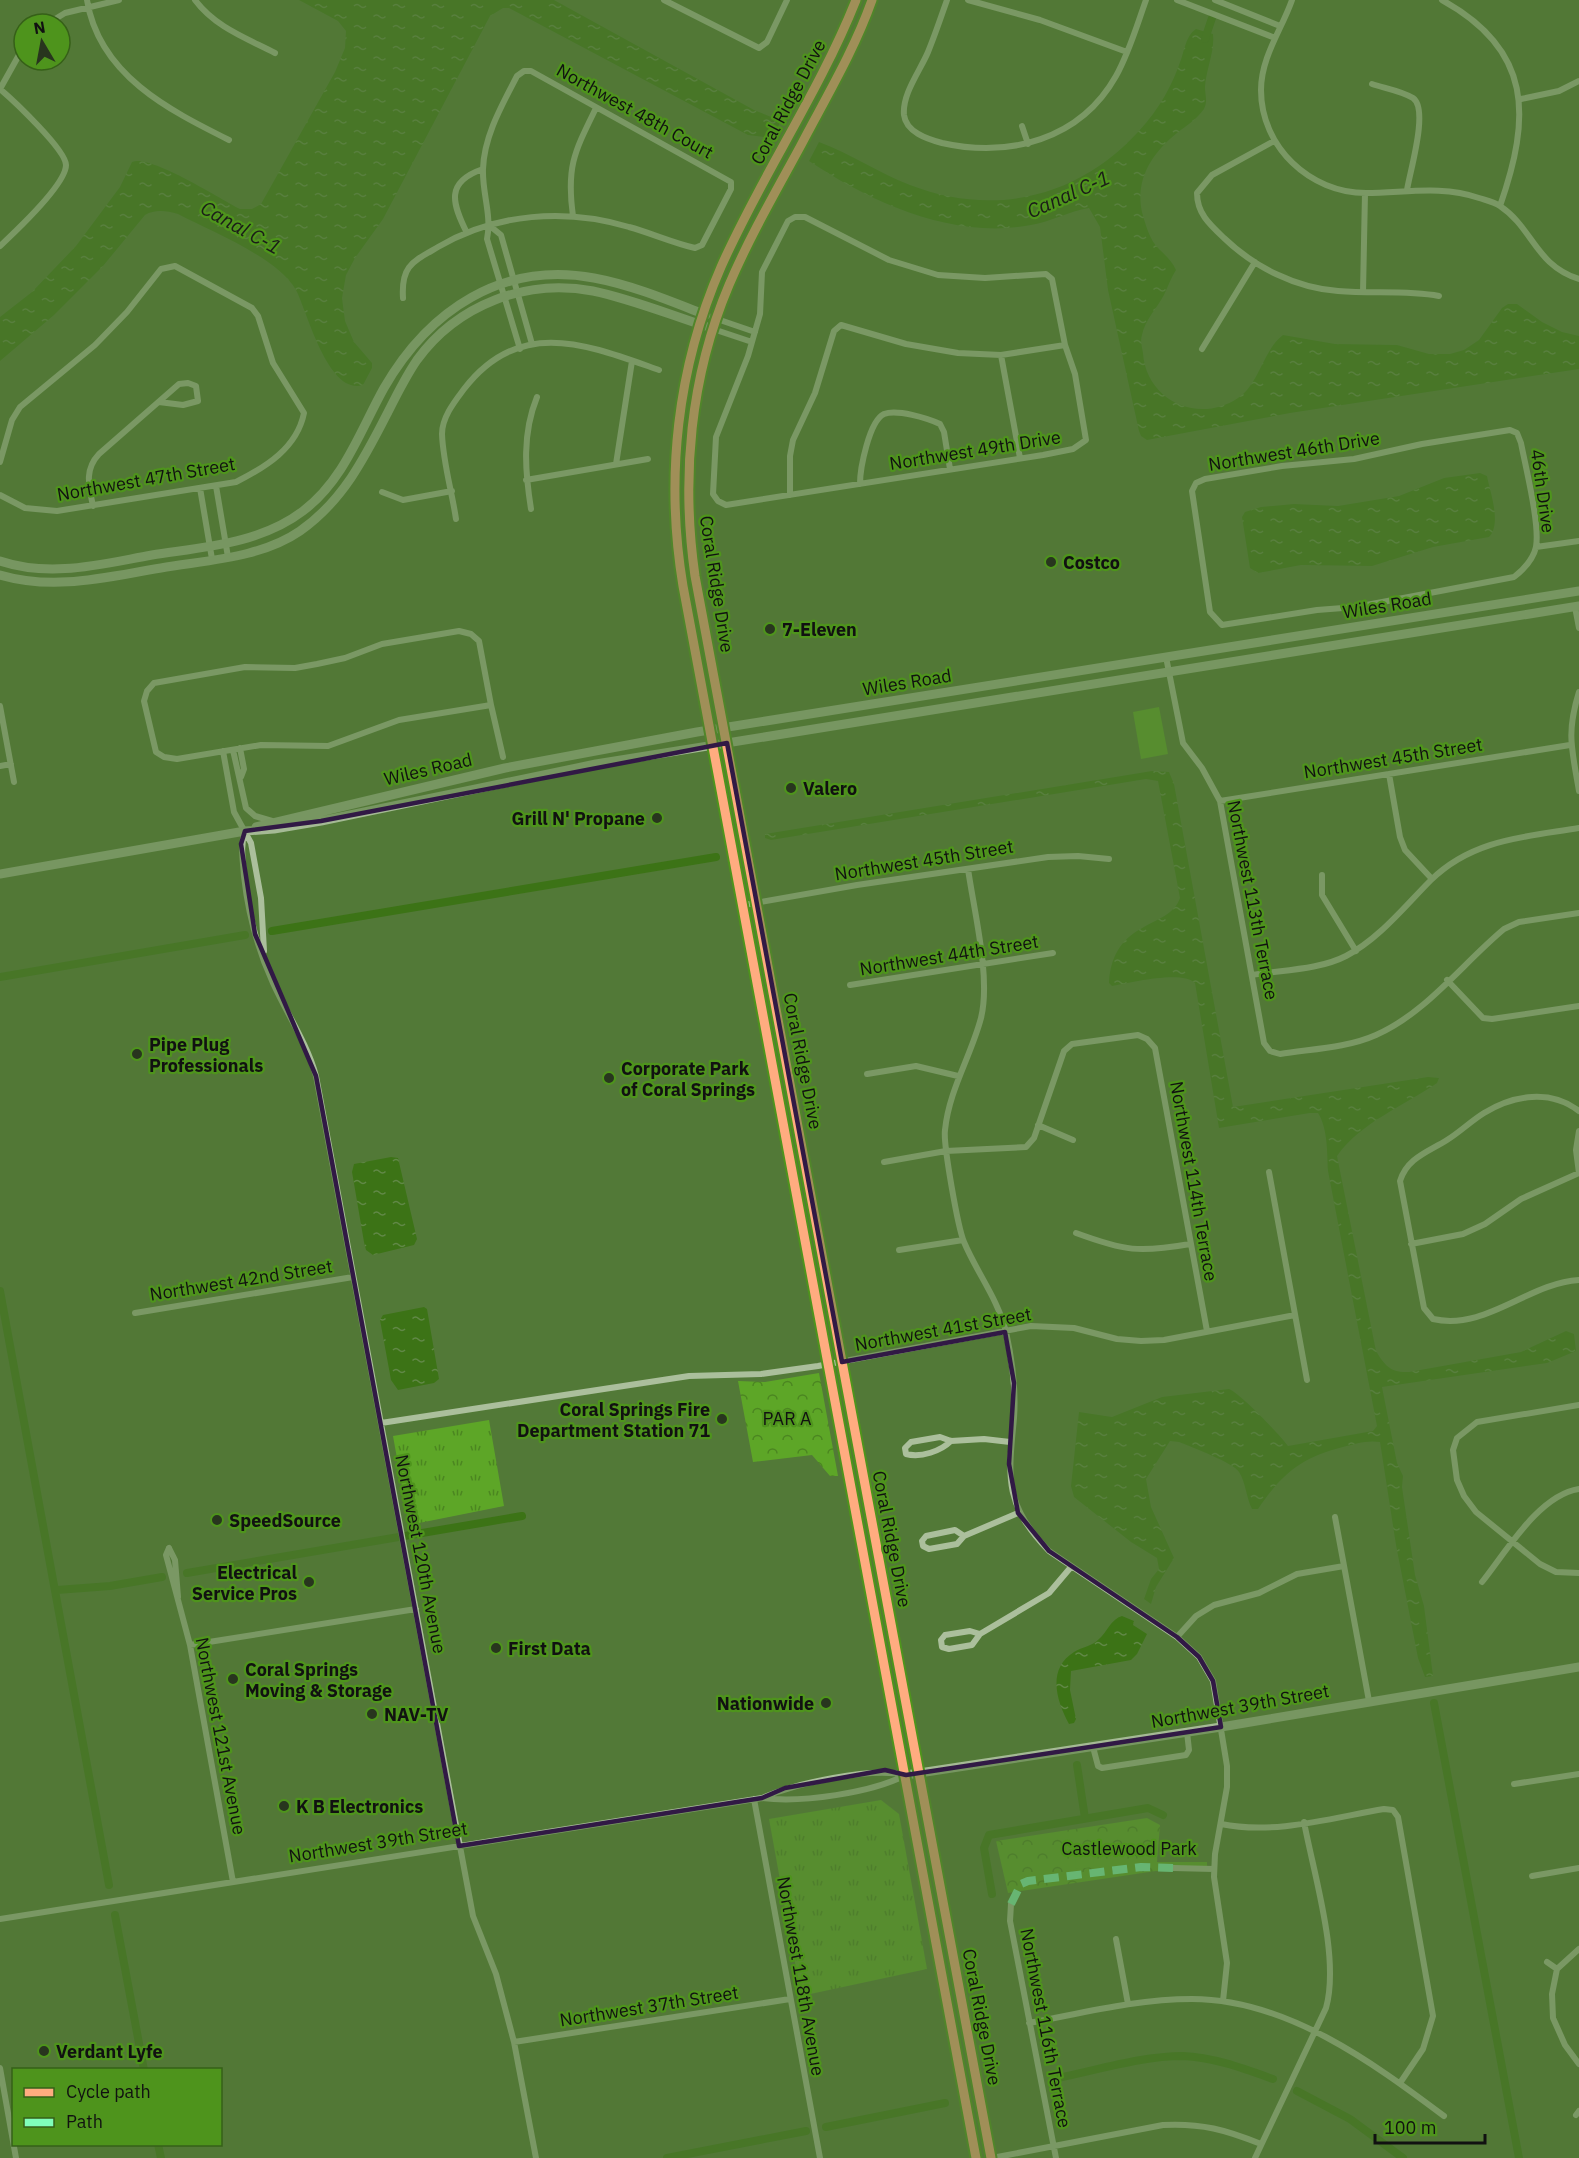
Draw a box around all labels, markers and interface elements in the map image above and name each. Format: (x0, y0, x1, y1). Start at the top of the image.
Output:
north arrow (12, 12, 72, 72)
text: N (32, 16, 47, 38)
street label: Coral Ridge Drive (745, 35, 831, 168)
street label: Northwest 48th Court (553, 58, 717, 164)
water label: Canal C-1 (1022, 164, 1114, 224)
water label: Canal C-1 (196, 194, 286, 260)
street label: Northwest 49th Drive (888, 425, 1062, 475)
street label: Northwest 46th Drive (1207, 426, 1381, 476)
street label: 46th Drive (1526, 448, 1560, 534)
street label: Northwest 47th Street (55, 452, 237, 506)
street label: Coral Ridge Drive (695, 514, 739, 654)
place label: Costco (1063, 551, 1120, 574)
marker: Costco (1044, 555, 1058, 569)
street label: Wiles Road (1341, 587, 1433, 623)
place label: 7-Eleven (782, 618, 857, 641)
marker: 7-Eleven (763, 622, 777, 636)
street label: Wiles Road (861, 664, 953, 700)
street label: Northwest 45th Street (1302, 733, 1484, 783)
street label: Wiles Road (382, 748, 474, 790)
place label: Valero (803, 777, 857, 800)
marker: Valero (784, 781, 798, 795)
street label: Northwest 113th Terrace (1222, 798, 1284, 1002)
place label: Grill N' Propane (512, 807, 645, 830)
marker: Grill N' Propane (650, 811, 664, 825)
street label: Northwest 45th Street (833, 835, 1015, 885)
street label: Northwest 44th Street (858, 930, 1040, 980)
street label: Coral Ridge Drive (779, 991, 828, 1131)
place label: Pipe Plug Professionals (149, 1033, 263, 1077)
marker: Pipe Plug Professionals (130, 1047, 144, 1061)
place label: Corporate Park of Coral Springs (621, 1057, 755, 1101)
marker: Corporate Park of Coral Springs (602, 1071, 616, 1085)
street label: Northwest 114th Terrace (1165, 1079, 1223, 1283)
street label: Northwest 42nd Street (148, 1254, 334, 1306)
street label: Northwest 41st Street (853, 1302, 1033, 1356)
place label: Coral Springs Fire Department Station 71 (517, 1398, 710, 1442)
park label: PAR A (763, 1407, 812, 1430)
marker: Coral Springs Fire Department Station 71 (715, 1412, 729, 1426)
street label: Northwest 120th Avenue (390, 1453, 452, 1655)
street label: Coral Ridge Drive (868, 1469, 917, 1609)
place label: SpeedSource (229, 1509, 341, 1532)
marker: SpeedSource (210, 1513, 224, 1527)
place label: Electrical Service Pros (192, 1561, 298, 1605)
marker: Electrical Service Pros (302, 1575, 316, 1589)
street label: Northwest 121st Avenue (191, 1635, 251, 1837)
place label: First Data (508, 1637, 591, 1660)
marker: First Data (489, 1641, 503, 1655)
place label: Coral Springs Moving & Storage (245, 1658, 392, 1702)
marker: Coral Springs Moving & Storage (226, 1672, 240, 1686)
street label: Northwest 39th Street (1149, 1679, 1331, 1733)
place label: Nationwide (717, 1692, 814, 1715)
marker: Nationwide (819, 1696, 833, 1710)
place label: NAV-TV (384, 1703, 449, 1726)
marker: NAV-TV (365, 1707, 379, 1721)
place label: K B Electronics (296, 1795, 423, 1818)
marker: K B Electronics (277, 1799, 291, 1813)
street label: Northwest 39th Street (287, 1817, 469, 1867)
park label: Castlewood Park (1061, 1837, 1197, 1860)
street label: Northwest 118th Avenue (772, 1875, 830, 2078)
street label: Northwest 116th Terrace (1015, 1926, 1077, 2130)
street label: Coral Ridge Drive (958, 1947, 1007, 2087)
street label: Northwest 37th Street (558, 1981, 740, 2031)
place label: Verdant Lyfe (56, 2040, 163, 2063)
marker: Verdant Lyfe (37, 2044, 51, 2058)
legend (12, 2068, 222, 2146)
text: Cycle path (66, 2080, 151, 2103)
scale bar (1375, 2107, 1484, 2145)
text: Path (66, 2110, 103, 2133)
text: 100 m (1384, 2116, 1436, 2139)

